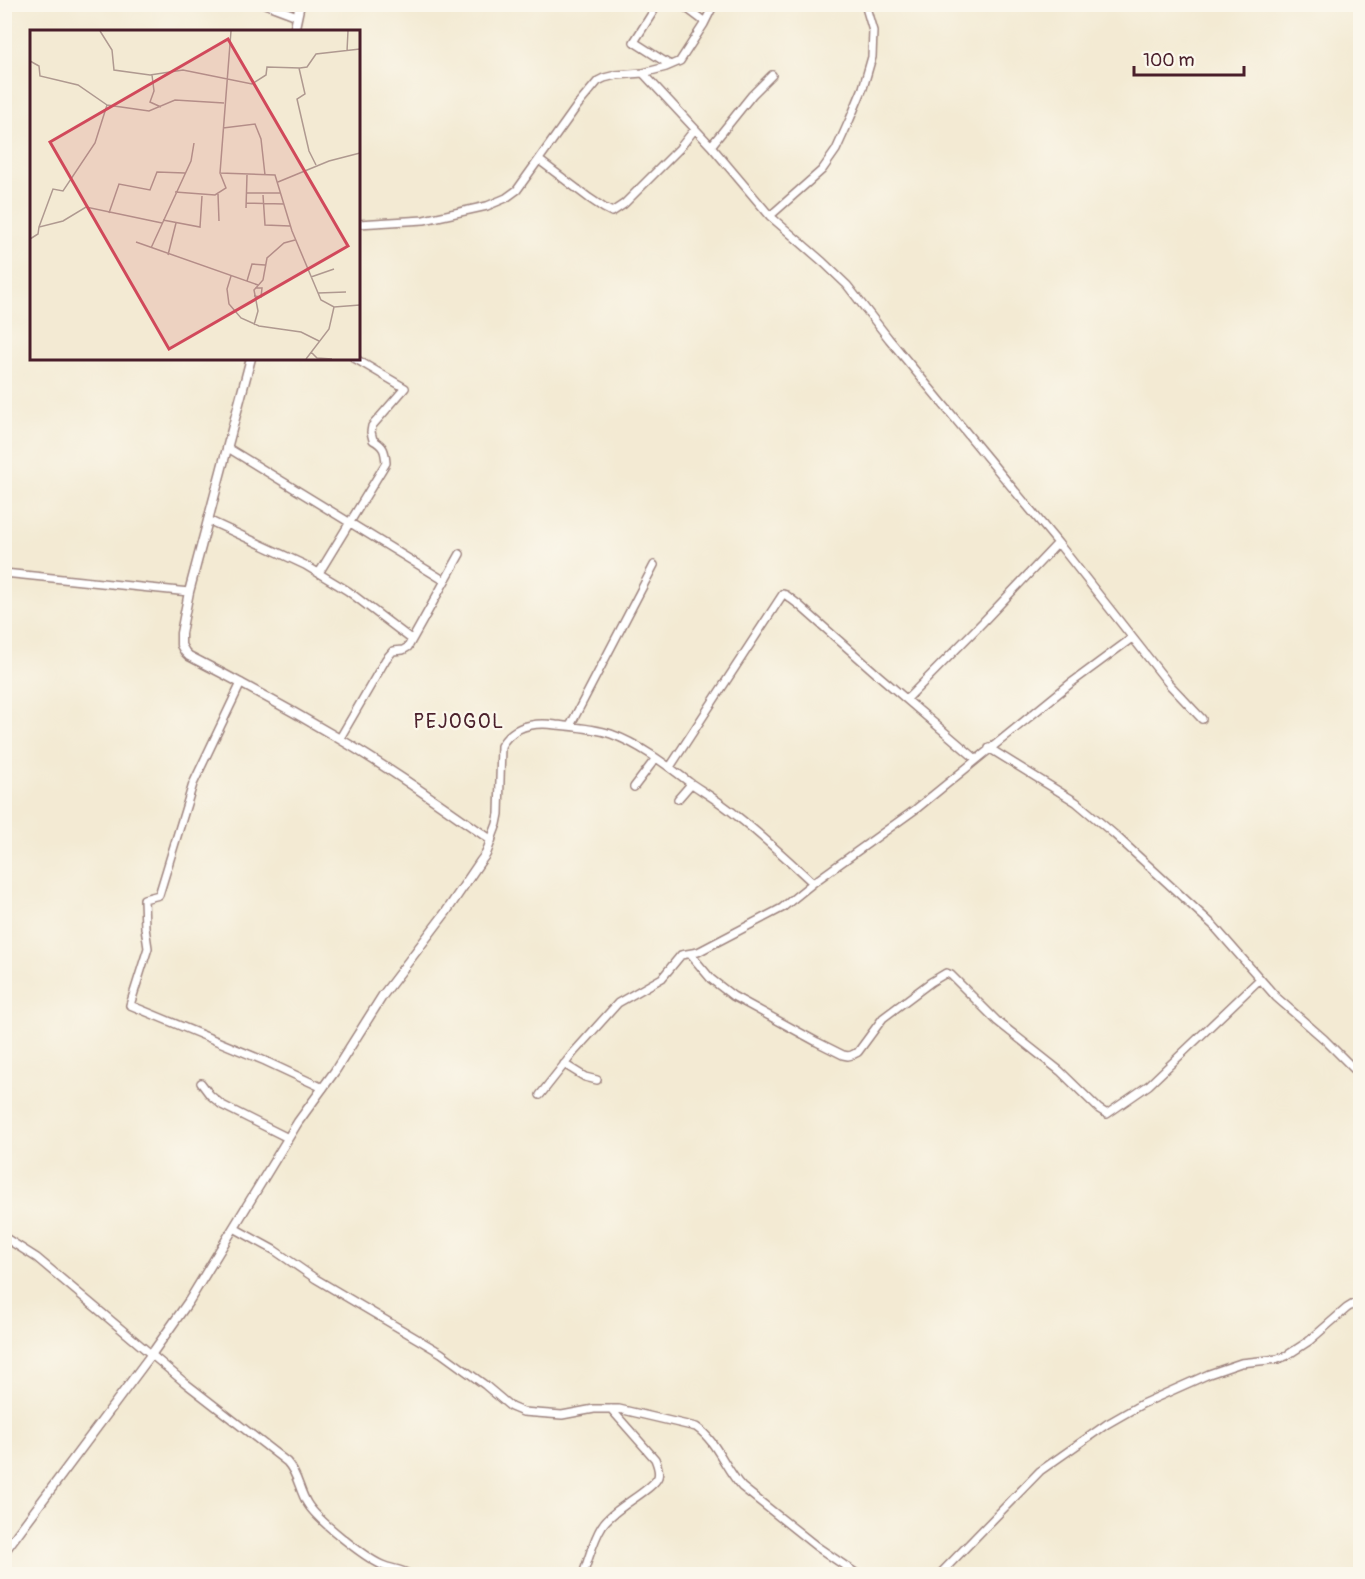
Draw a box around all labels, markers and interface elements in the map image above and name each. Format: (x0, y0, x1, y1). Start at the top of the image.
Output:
inset map (30, 30, 360, 360)
scale bar (1134, 39, 1244, 77)
text: 100 m (1143, 49, 1195, 72)
district label: PEJOGOL (413, 709, 505, 734)

